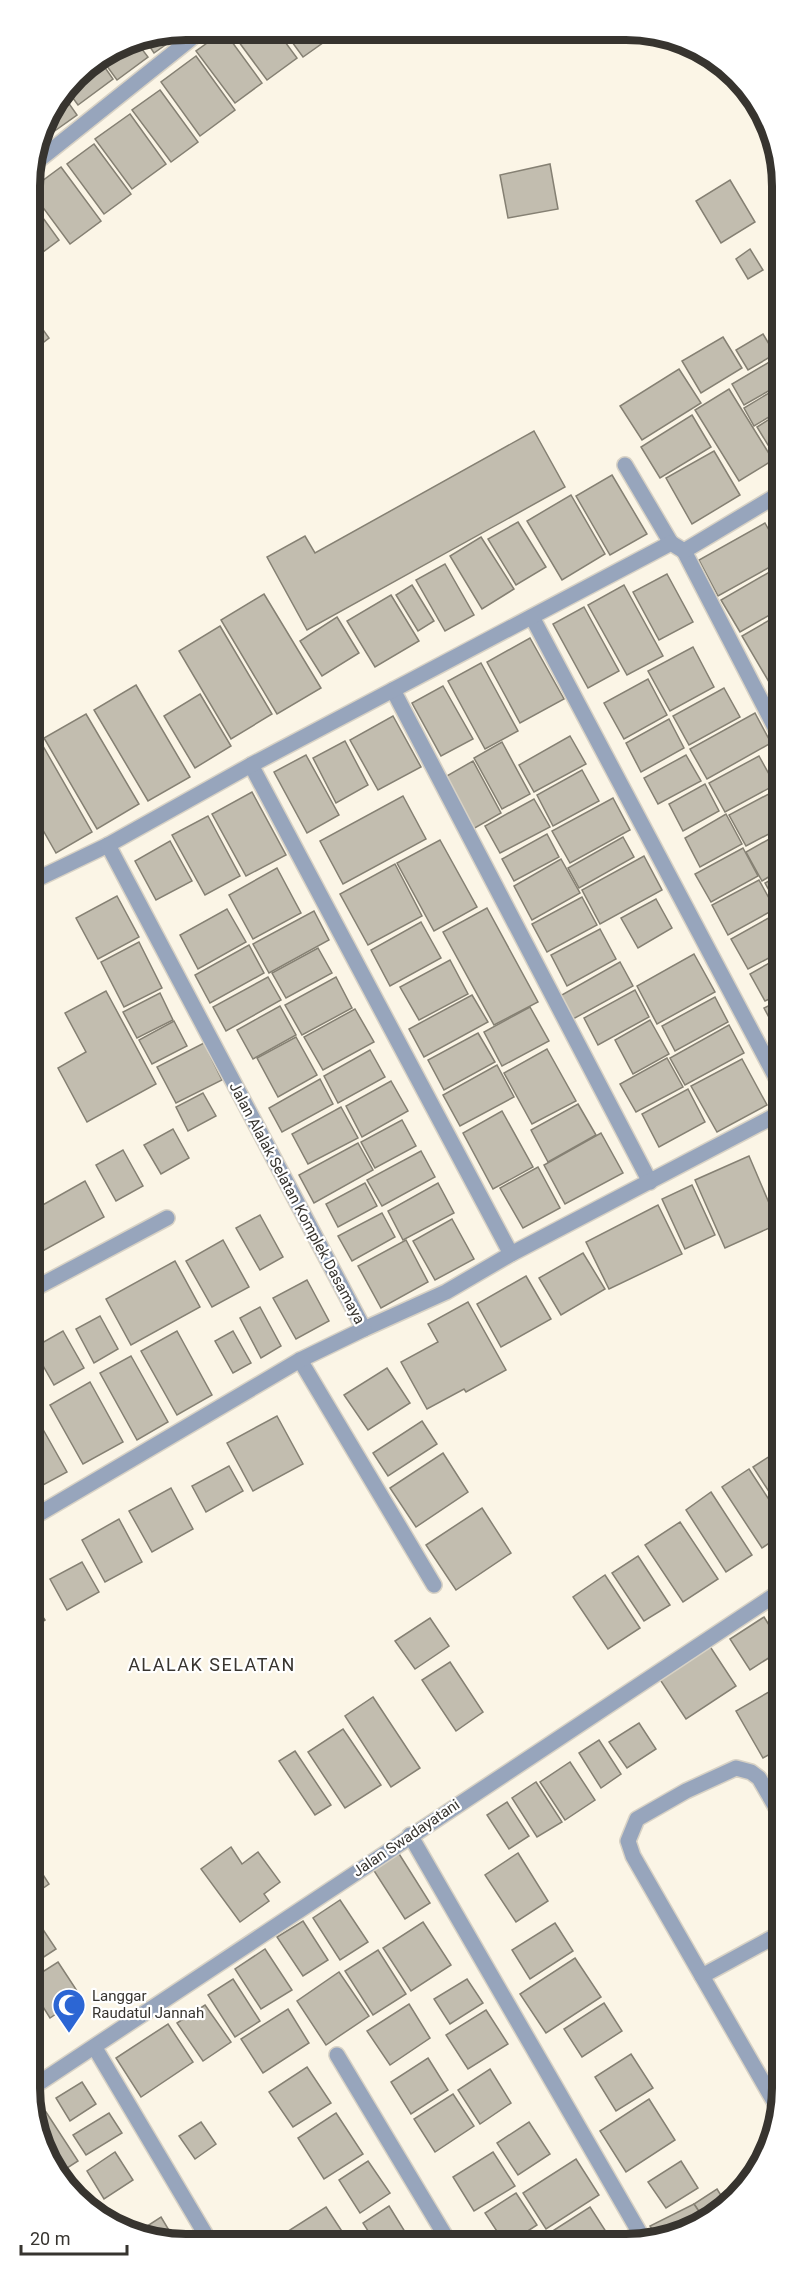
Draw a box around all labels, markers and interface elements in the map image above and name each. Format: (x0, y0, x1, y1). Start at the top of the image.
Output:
street label: Jalan Alalak Selatan Komplek Dasamaya (225, 1079, 369, 1327)
district label: ALALAK SELATAN (128, 1654, 296, 1675)
street label: Jalan Swadayatani (349, 1796, 463, 1880)
mosque icon: Langgar Raudatul Jannah (51, 1987, 87, 2034)
place label: Langgar Raudatul Jannah (92, 1987, 204, 2022)
scale bar (21, 2218, 128, 2256)
text: 20 m (30, 2228, 70, 2249)

